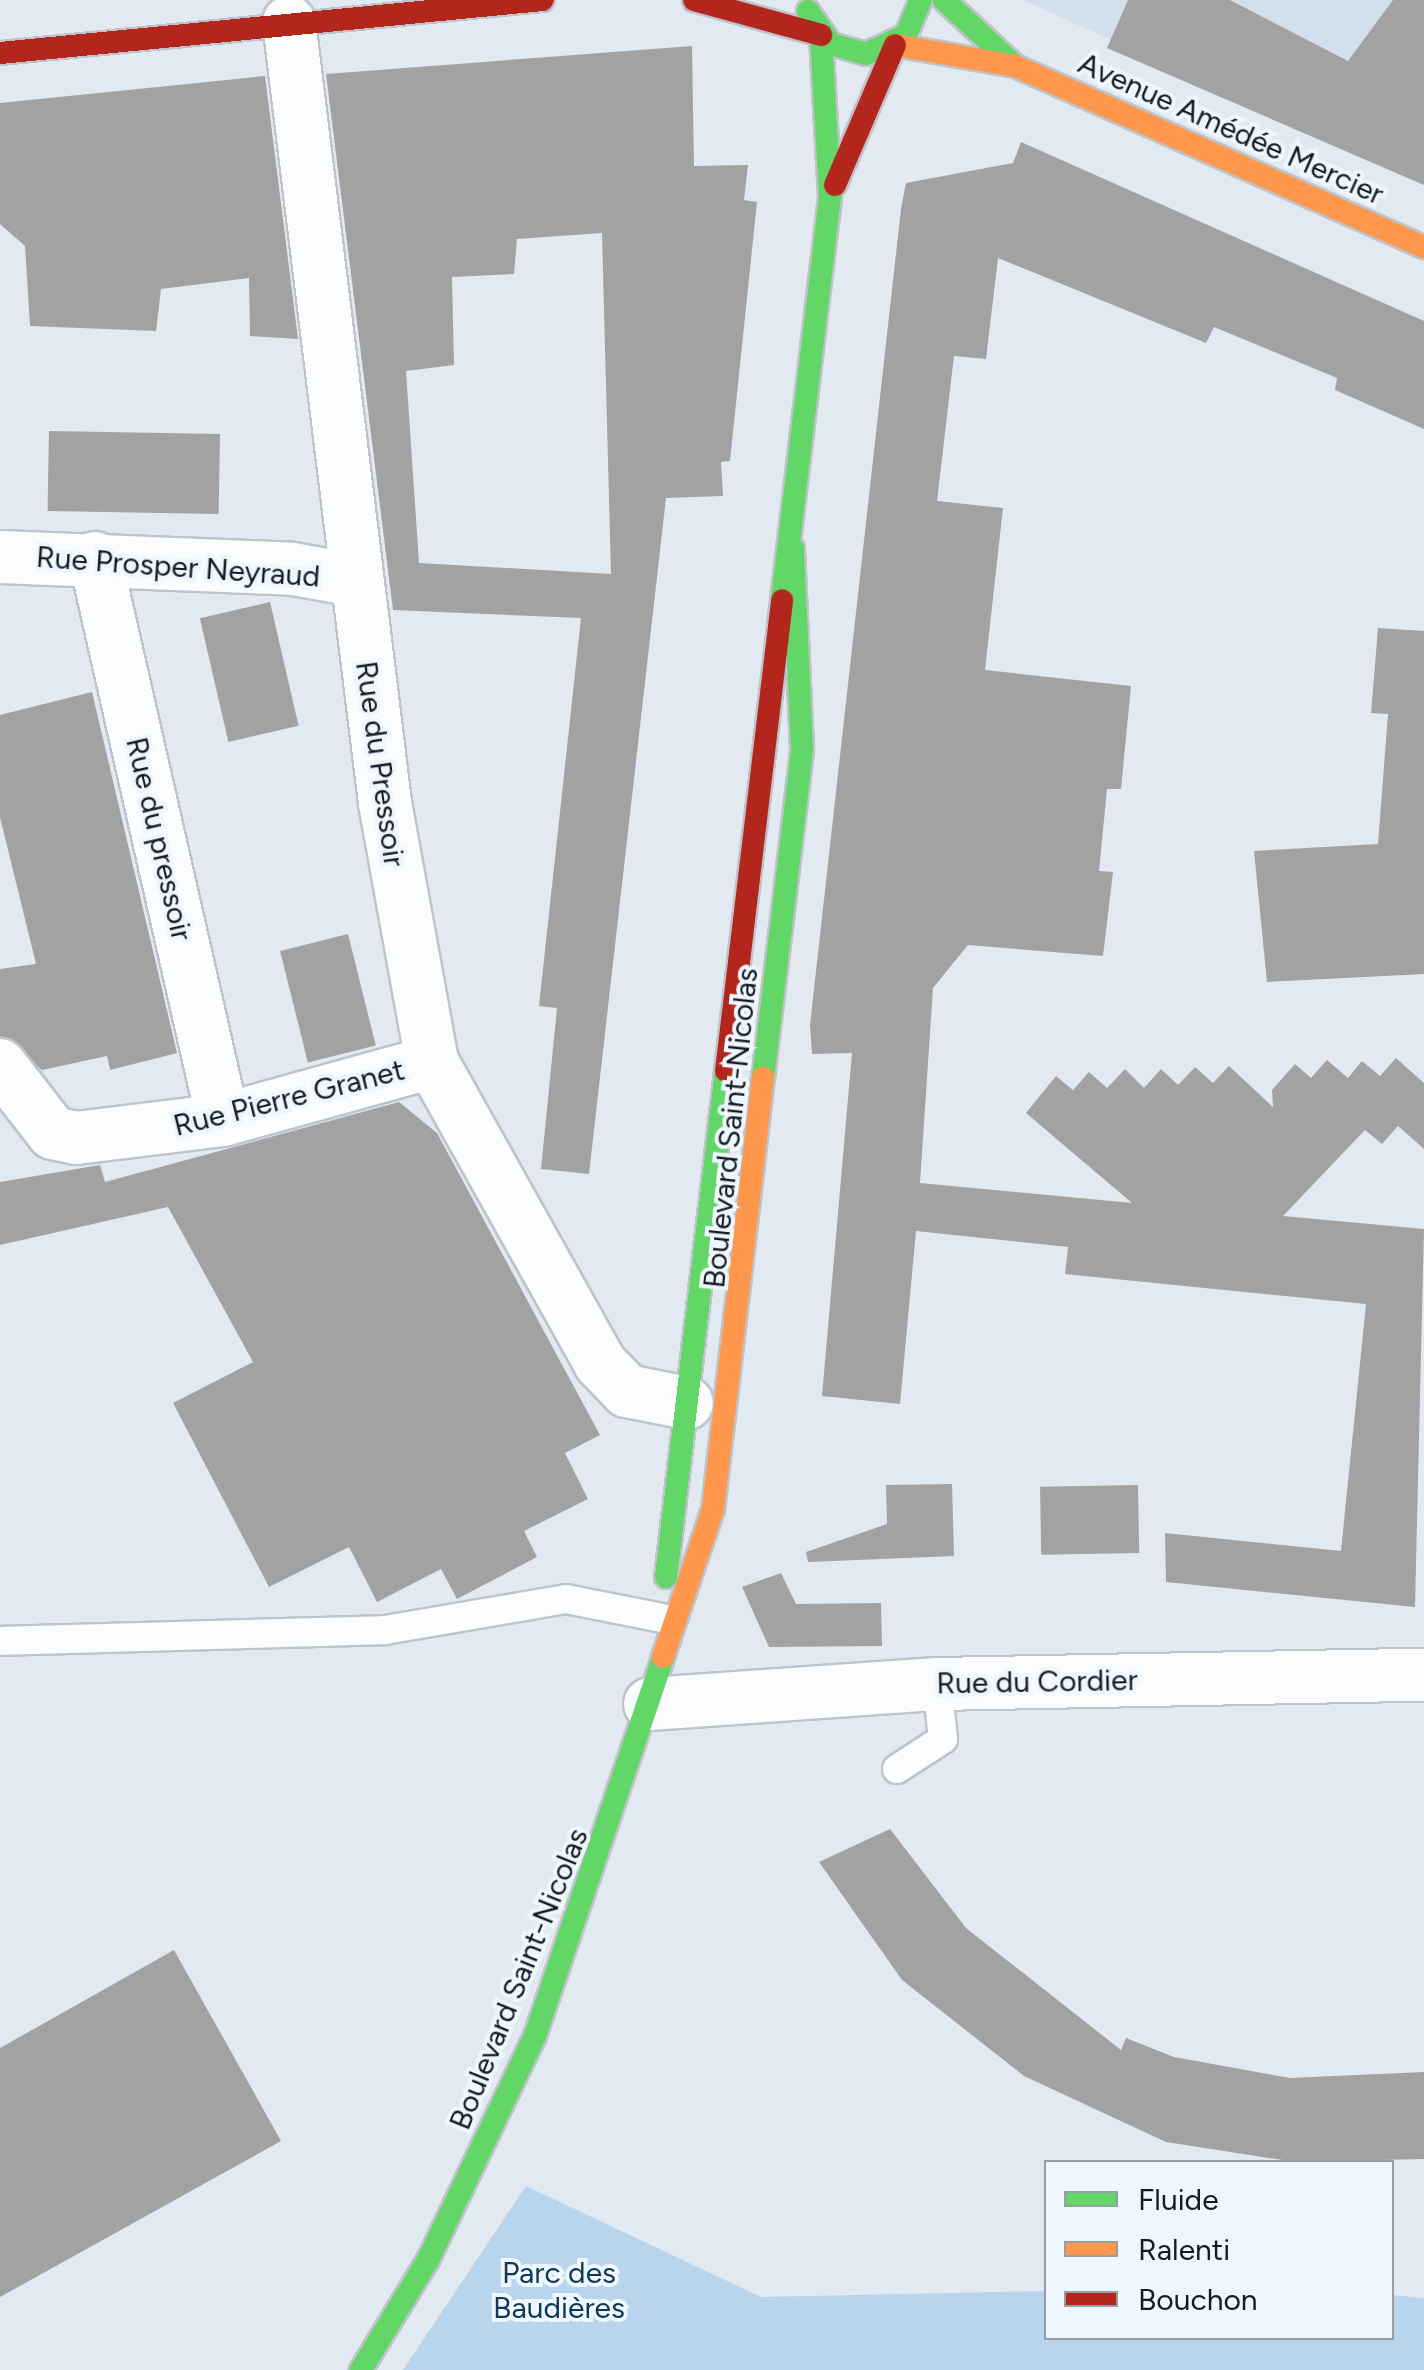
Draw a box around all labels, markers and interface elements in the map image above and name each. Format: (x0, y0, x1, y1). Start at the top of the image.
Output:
street label: Avenue Amédée Mercier (1073, 45, 1389, 213)
street label: Rue Prosper Neyraud (35, 539, 321, 595)
street label: Rue du Pressoir (348, 659, 412, 869)
street label: Rue du pressoir (118, 734, 200, 944)
street label: Boulevard Saint-Nicolas (696, 966, 766, 1290)
street label: Rue Pierre Granet (170, 1052, 408, 1144)
street label: Rue du Cordier (936, 1662, 1138, 1702)
street label: Boulevard Saint-Nicolas (442, 1823, 596, 2135)
legend (1044, 2160, 1394, 2340)
text: Fluide (1138, 2181, 1219, 2218)
text: Ralenti (1138, 2231, 1230, 2268)
park label: Parc des Baudières (493, 2255, 625, 2326)
text: Bouchon (1138, 2281, 1258, 2318)

